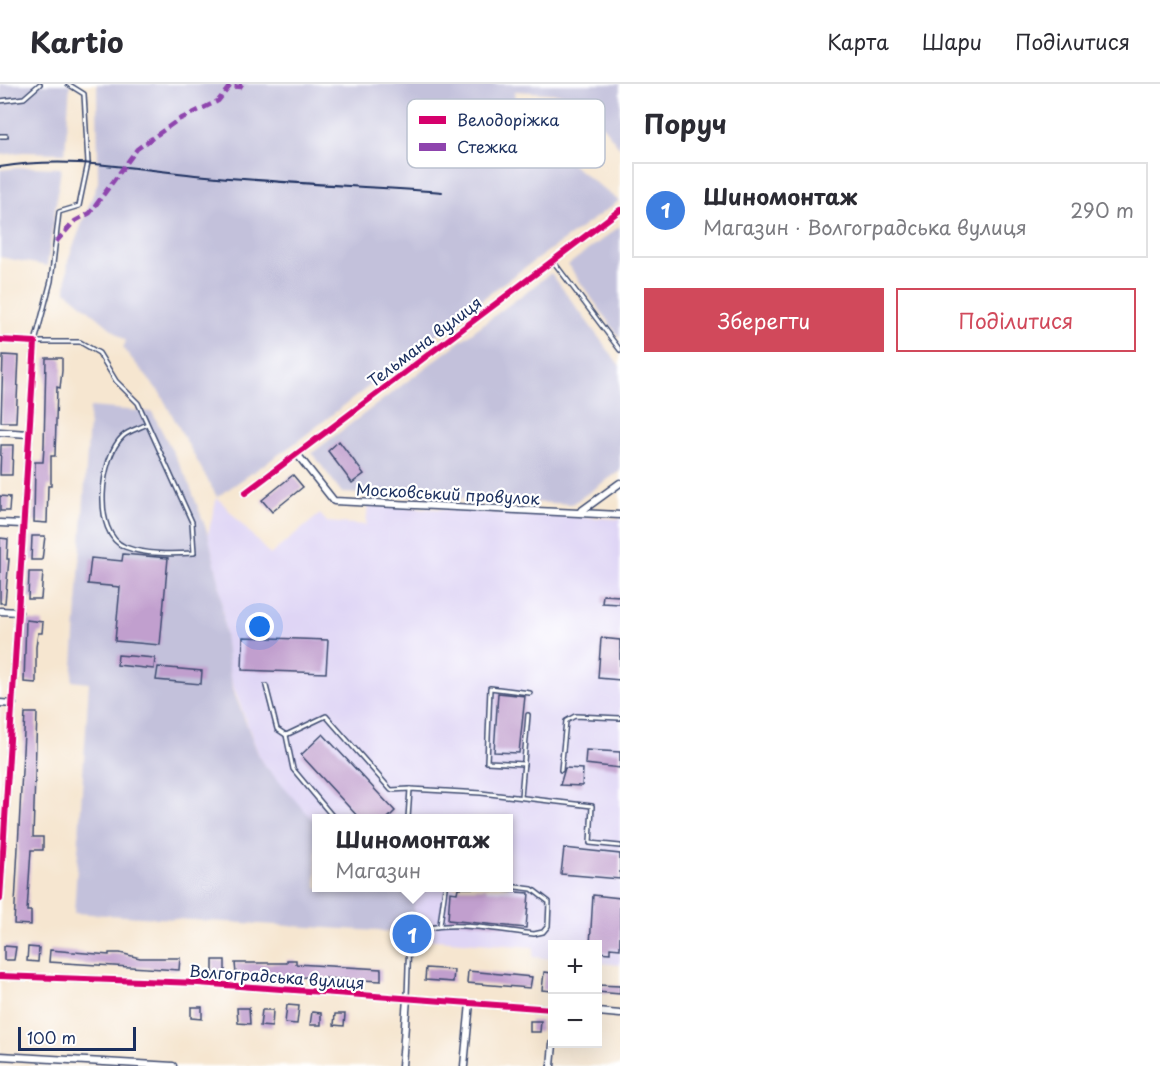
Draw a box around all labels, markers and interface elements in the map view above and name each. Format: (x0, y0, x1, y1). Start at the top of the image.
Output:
text: Kartio (30, 20, 124, 63)
text: Карта (827, 25, 889, 57)
text: Шари (922, 25, 982, 57)
text: Поділитися (1015, 25, 1130, 57)
legend (407, 99, 605, 168)
text: Поруч (644, 104, 727, 143)
text: Велодоріжка (457, 107, 559, 131)
text: Стежка (457, 134, 518, 158)
text: Шиномонтаж (703, 179, 857, 212)
text: 1 (661, 195, 670, 225)
text: 290 m (1070, 195, 1134, 225)
text: Магазин · Волгоградська вулиця (703, 212, 1027, 242)
button: Зберегти (644, 288, 884, 352)
button: Поділитися (896, 288, 1136, 352)
street label: Тельмана вулиця (362, 290, 486, 392)
street label: Московський провулок (356, 476, 541, 510)
your location (245, 612, 274, 641)
popup (312, 814, 513, 892)
text: Шиномонтаж (335, 822, 490, 855)
text: Магазин (335, 855, 421, 885)
pin: 1 (392, 912, 432, 956)
map controls (548, 940, 602, 1048)
button: + (548, 940, 602, 994)
street label: Волгоградська вулиця (188, 958, 366, 994)
button: − (548, 994, 602, 1048)
scale bar (18, 1024, 136, 1052)
text: 100 m (27, 1025, 76, 1049)

